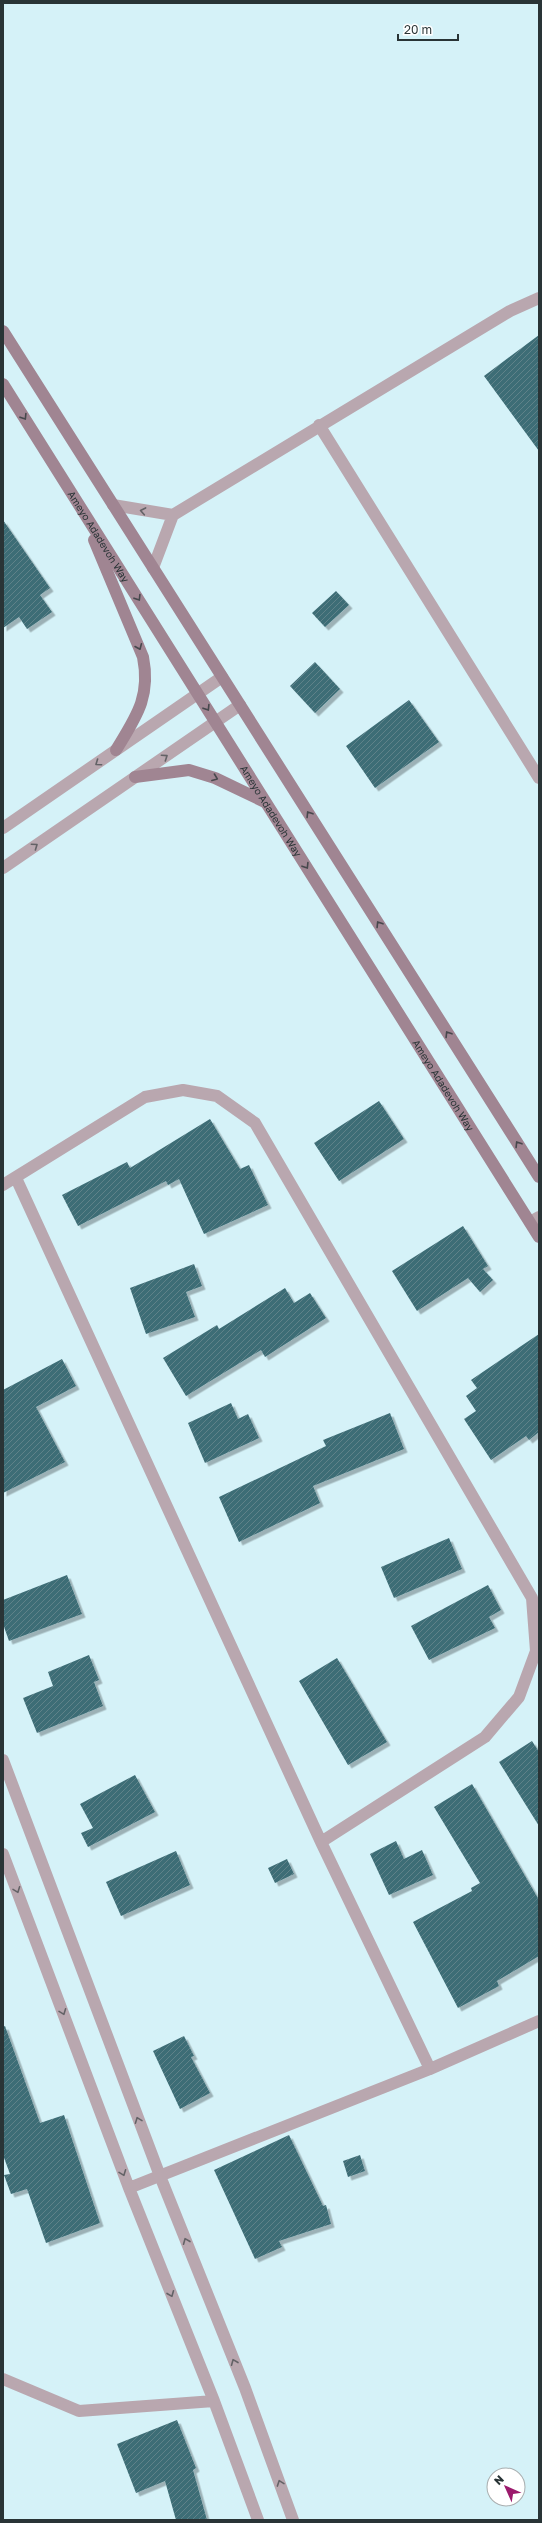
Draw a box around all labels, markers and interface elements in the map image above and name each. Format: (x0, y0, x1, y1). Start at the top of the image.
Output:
scale bar (398, 16, 458, 42)
text: 20 m (404, 22, 432, 37)
one-way arrow (19, 413, 26, 420)
street label: Ameyo Adadevoh Way (66, 489, 132, 585)
one-way arrow (140, 507, 146, 516)
one-way arrow (133, 594, 140, 601)
one-way arrow (134, 642, 142, 650)
one-way arrow (202, 704, 210, 711)
one-way arrow (161, 755, 168, 762)
one-way arrow (95, 758, 102, 766)
street label: Ameyo Adadevoh Way (238, 763, 305, 859)
one-way arrow (211, 774, 218, 782)
one-way arrow (307, 811, 314, 818)
one-way arrow (31, 843, 38, 851)
one-way arrow (301, 862, 309, 869)
one-way arrow (376, 921, 384, 928)
one-way arrow (446, 1031, 453, 1038)
street label: Ameyo Adadevoh Way (410, 1037, 477, 1133)
one-way arrow (515, 1141, 523, 1148)
one-way arrow (12, 1887, 20, 1894)
one-way arrow (58, 2009, 66, 2016)
one-way arrow (135, 2117, 143, 2124)
one-way arrow (119, 2169, 127, 2176)
one-way arrow (182, 2238, 190, 2245)
one-way arrow (167, 2290, 175, 2297)
one-way arrow (231, 2358, 239, 2365)
north arrow (486, 2467, 526, 2507)
text: N (491, 2472, 506, 2487)
one-way arrow (276, 2480, 285, 2487)

